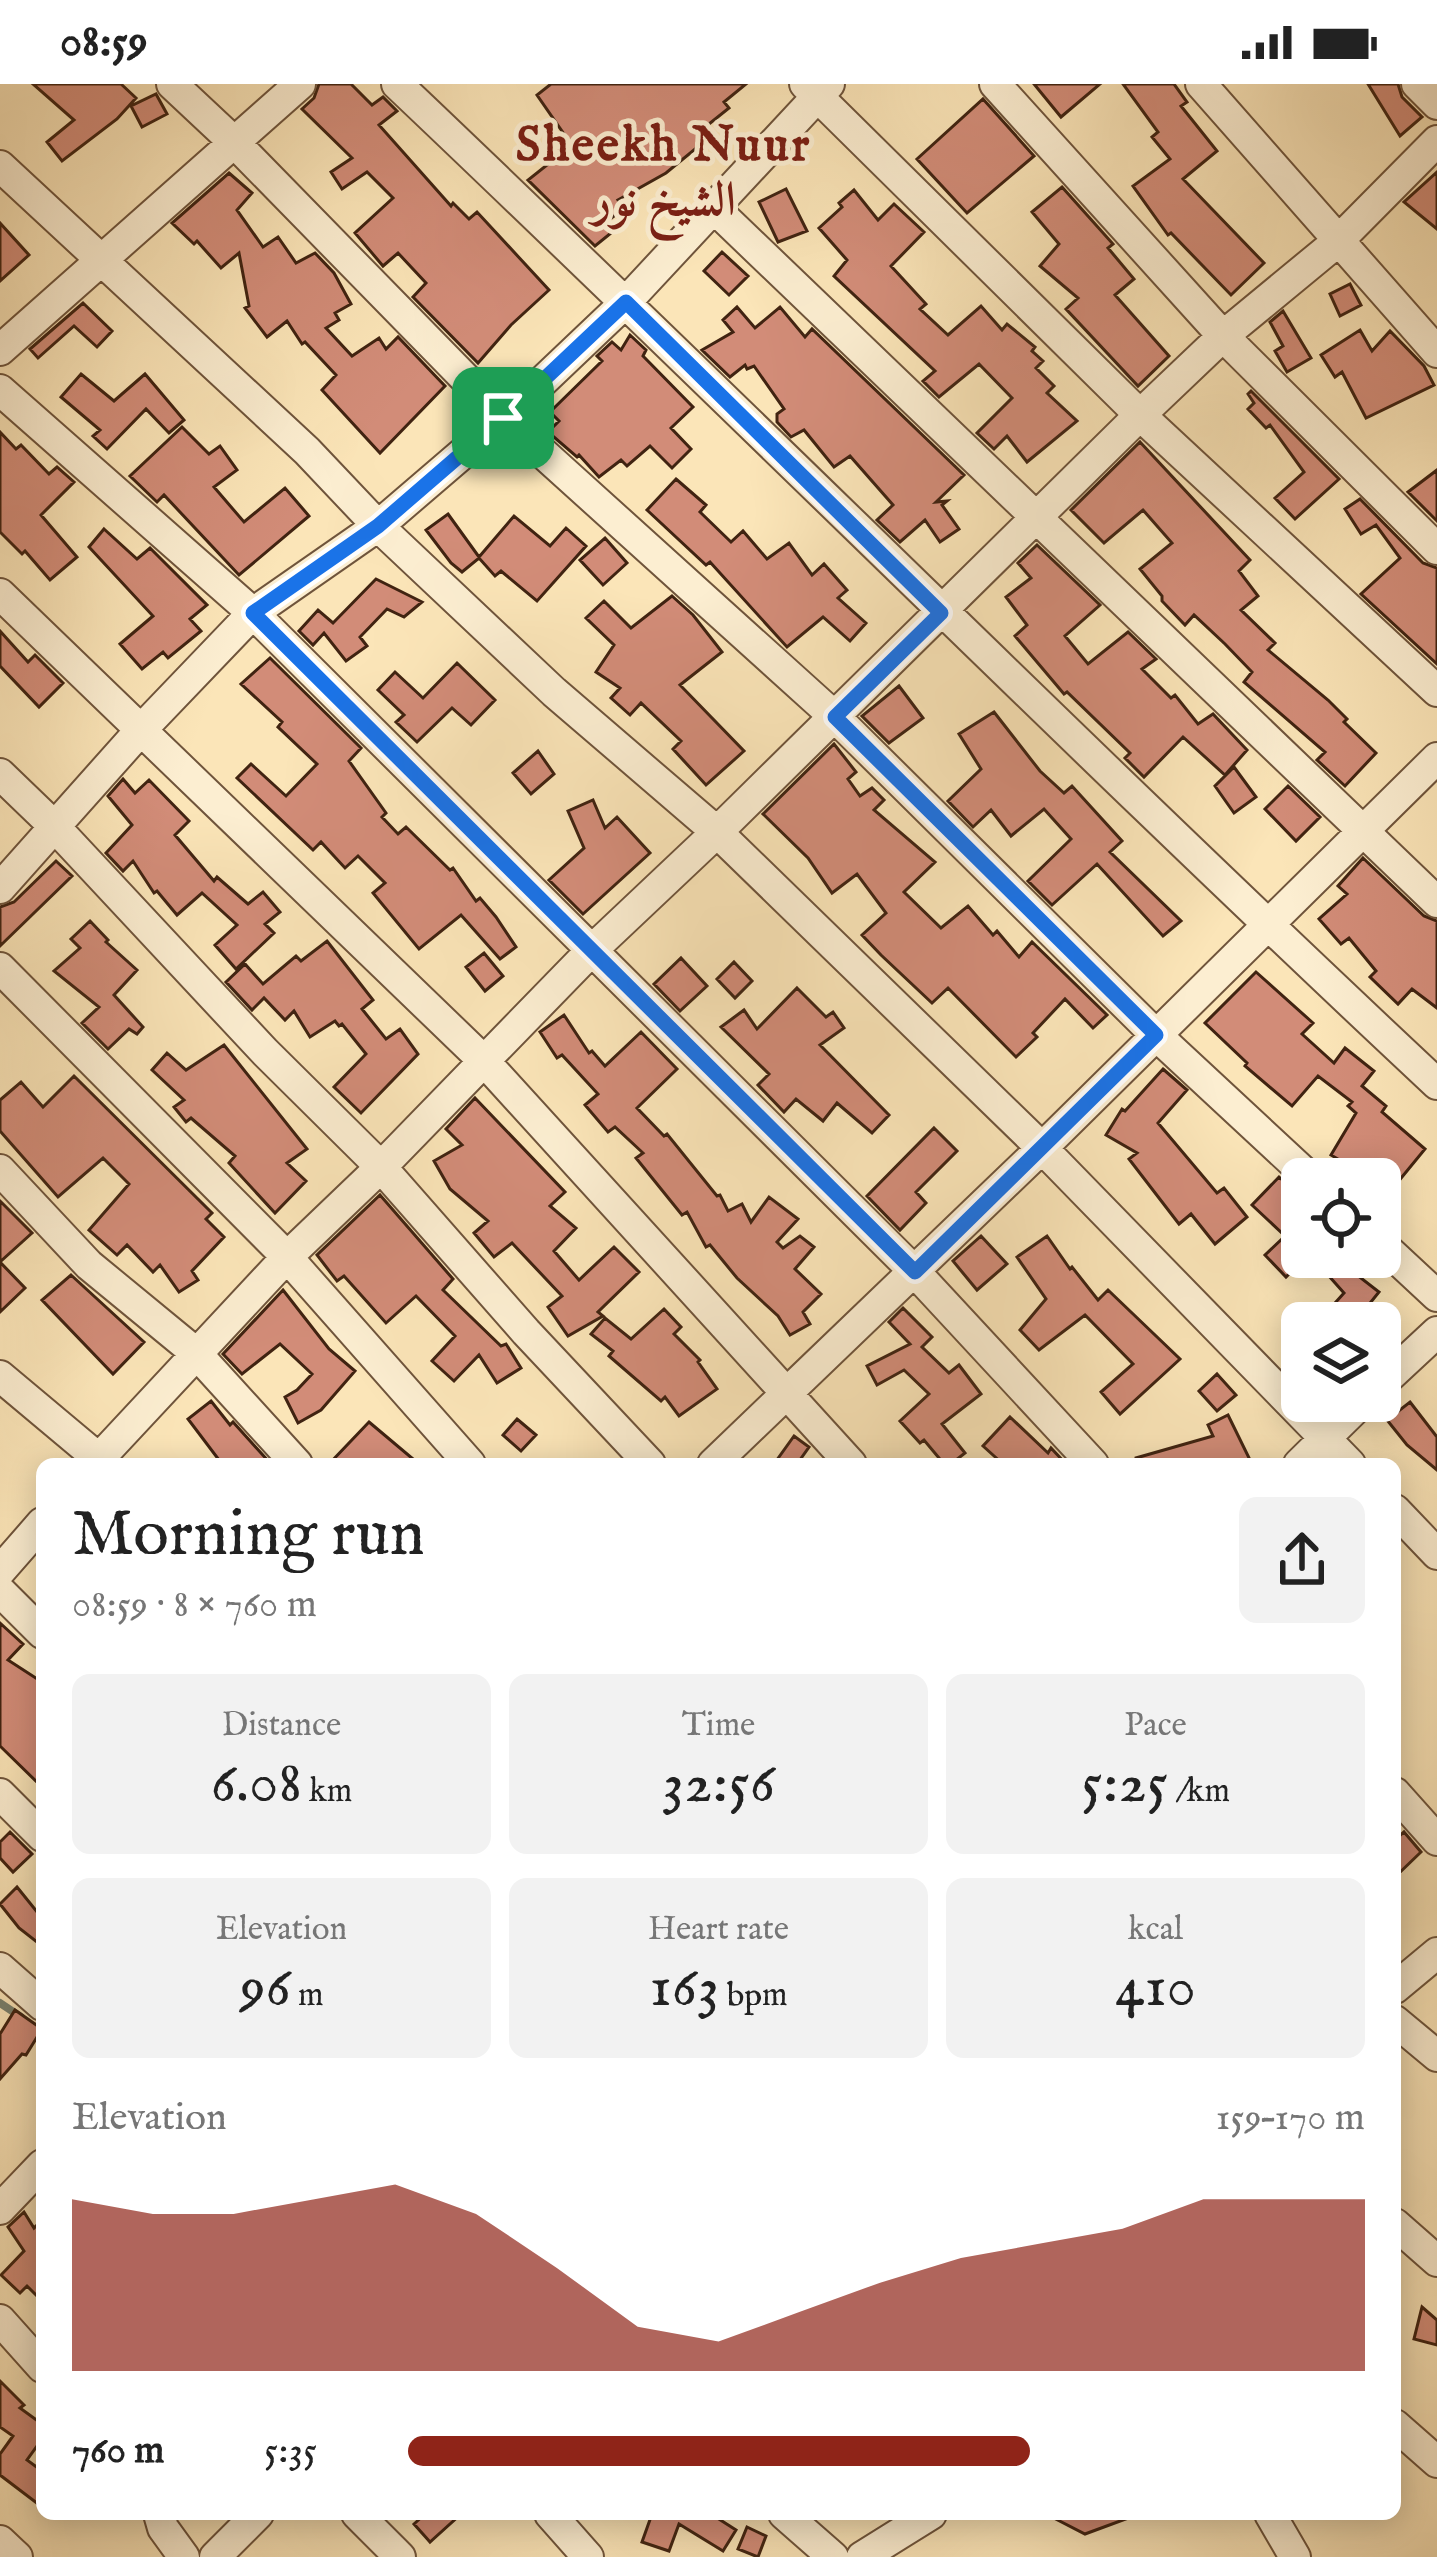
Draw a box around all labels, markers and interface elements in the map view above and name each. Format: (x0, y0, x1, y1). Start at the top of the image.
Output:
text: 08:59 (60, 14, 148, 71)
district label: Sheekh Nuur الشيخ نور (516, 117, 812, 243)
pin (452, 367, 554, 469)
icon: arrive (470, 385, 536, 451)
map controls (1281, 1158, 1401, 1422)
button: locate (1281, 1158, 1401, 1278)
button: layers (1281, 1302, 1401, 1422)
text: Morning run (72, 1494, 425, 1578)
button: share (1239, 1497, 1365, 1623)
text: 08:59 · 8 × 760 m (72, 1581, 317, 1630)
text: Distance (222, 1705, 341, 1747)
text: Time (682, 1705, 755, 1747)
text: Pace (1124, 1705, 1187, 1747)
text: 6.08 (211, 1747, 302, 1823)
text: 32:56 (662, 1747, 775, 1823)
text: 5:25 (1081, 1747, 1168, 1823)
text: km (302, 1771, 352, 1813)
text: /km (1168, 1771, 1230, 1813)
text: Elevation (216, 1909, 347, 1951)
text: Heart rate (648, 1909, 789, 1951)
text: kcal (1128, 1909, 1183, 1951)
text: 96 (239, 1951, 291, 2027)
text: 163 (649, 1951, 719, 2027)
text: 410 (1115, 1951, 1196, 2027)
text: m (291, 1975, 324, 2017)
text: bpm (719, 1975, 788, 2017)
text: Elevation (72, 2094, 227, 2143)
text: 159–170 m (1216, 2094, 1365, 2143)
text: 760 m (72, 2427, 165, 2476)
text: 5:35 (264, 2427, 317, 2476)

